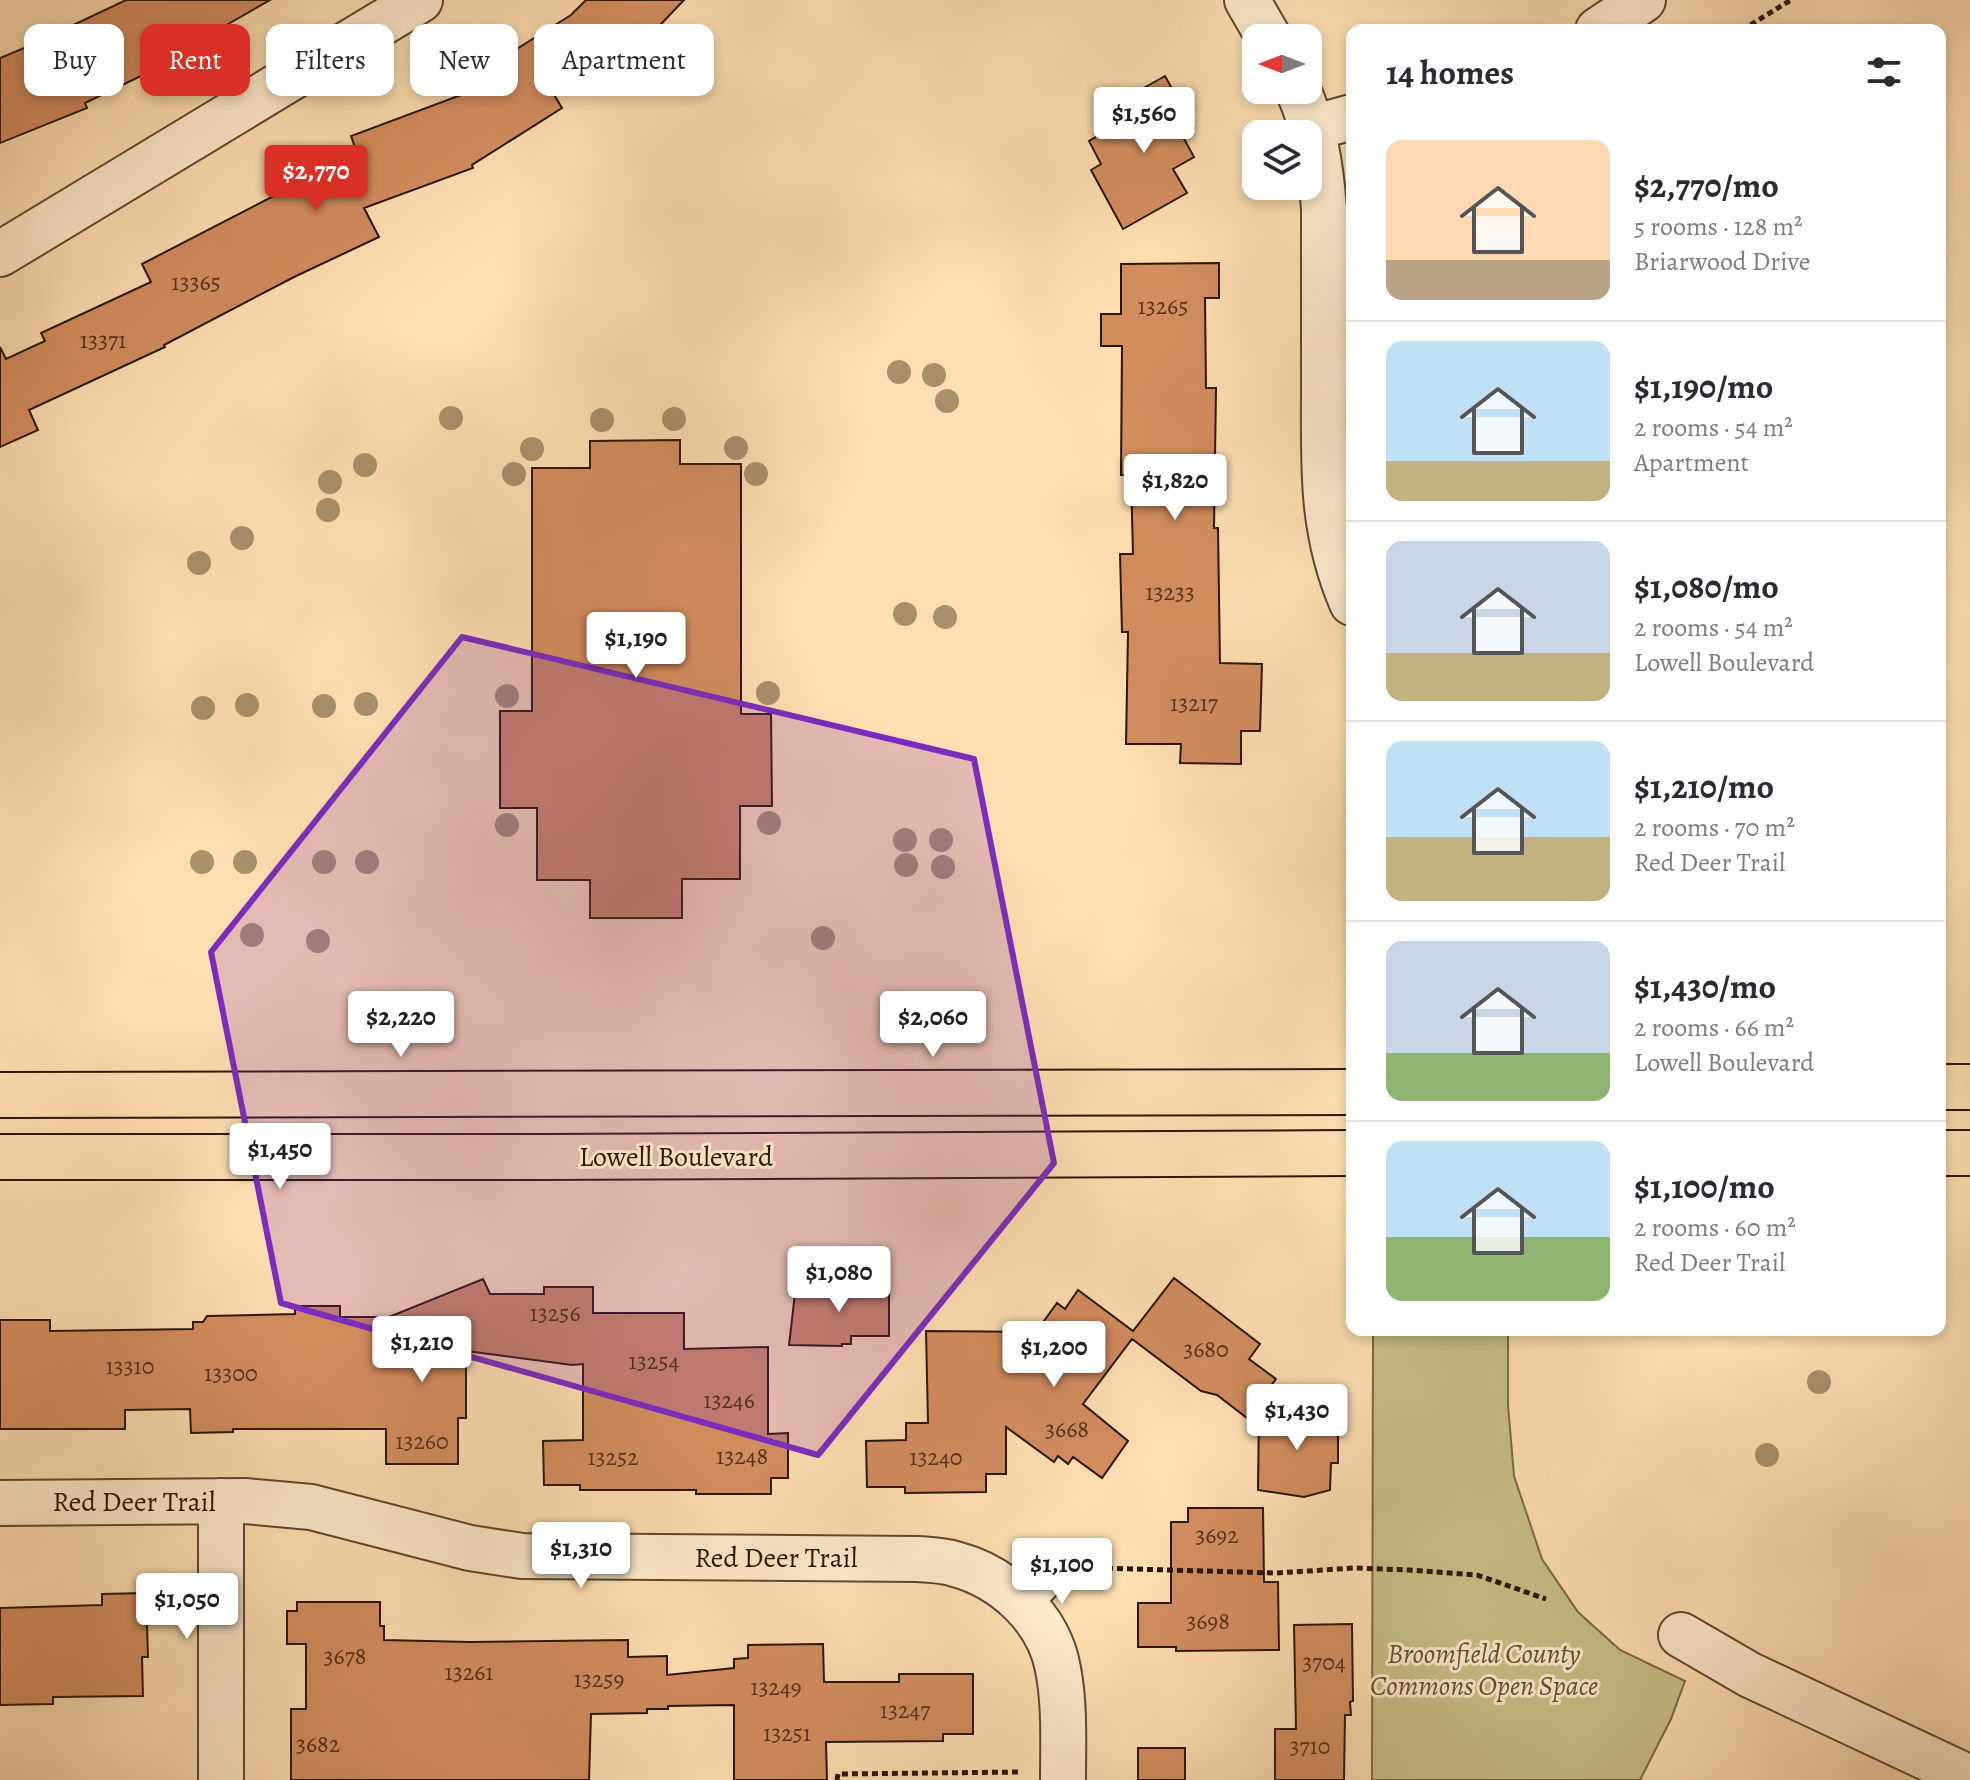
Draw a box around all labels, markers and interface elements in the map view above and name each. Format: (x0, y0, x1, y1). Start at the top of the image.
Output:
chip: Buy (24, 24, 124, 96)
chip: Rent (140, 24, 250, 96)
chip: Filters (266, 24, 394, 96)
chip: New (410, 24, 518, 96)
chip: Apartment (534, 24, 714, 96)
north arrow (1242, 24, 1322, 104)
map controls (1242, 24, 1322, 200)
text: 14 homes (1386, 49, 1514, 96)
icon: filters (1862, 50, 1906, 94)
pin: $1,560 (1079, 87, 1209, 155)
text: $1,560 (1112, 95, 1176, 130)
button: layers (1242, 120, 1322, 200)
pin: $2,770 (251, 145, 381, 213)
text: $2,770 (283, 153, 349, 188)
text: $2,770/mo (1634, 162, 1779, 209)
icon: home (1450, 172, 1546, 268)
text: 5 rooms · 128 m² (1634, 209, 1803, 244)
text: Briarwood Drive (1634, 244, 1810, 279)
house number: 13365 (171, 266, 221, 298)
house number: 13265 (1138, 290, 1189, 322)
house number: 13371 (80, 324, 126, 356)
text: $1,190/mo (1634, 363, 1773, 410)
icon: home (1450, 373, 1546, 469)
text: 2 rooms · 54 m² (1634, 410, 1793, 445)
text: Apartment (1634, 445, 1749, 480)
pin: $1,820 (1110, 454, 1240, 522)
text: $1,820 (1142, 462, 1208, 497)
text: $1,080/mo (1634, 563, 1779, 610)
icon: home (1450, 573, 1546, 669)
house number: 13233 (1145, 576, 1195, 608)
text: 2 rooms · 54 m² (1634, 610, 1793, 645)
pin: $1,190 (571, 612, 701, 680)
text: $1,190 (605, 620, 667, 655)
text: Lowell Boulevard (1634, 645, 1814, 680)
house number: 13217 (1170, 687, 1219, 719)
text: $1,210/mo (1634, 763, 1774, 810)
icon: home (1450, 773, 1546, 869)
text: 2 rooms · 70 m² (1634, 810, 1795, 845)
text: Red Deer Trail (1634, 845, 1785, 880)
text: $1,430/mo (1634, 963, 1776, 1010)
icon: home (1450, 973, 1546, 1069)
pin: $2,220 (336, 991, 466, 1059)
pin: $2,060 (868, 991, 998, 1059)
text: $2,220 (366, 999, 436, 1034)
text: $2,060 (898, 999, 968, 1034)
text: 2 rooms · 66 m² (1634, 1010, 1794, 1045)
text: Lowell Boulevard (1634, 1045, 1814, 1080)
pin: $1,450 (215, 1123, 345, 1191)
text: $1,450 (248, 1131, 312, 1166)
street label: Lowell Boulevard (579, 1138, 774, 1176)
text: $1,100/mo (1634, 1163, 1775, 1210)
icon: home (1450, 1173, 1546, 1269)
text: 2 rooms · 60 m² (1634, 1210, 1796, 1245)
text: Red Deer Trail (1634, 1245, 1785, 1280)
pin: $1,080 (774, 1246, 904, 1314)
text: $1,080 (805, 1254, 873, 1289)
house number: 13256 (530, 1297, 581, 1329)
pin: $1,210 (357, 1316, 487, 1384)
pin: $1,200 (989, 1321, 1119, 1389)
text: $1,210 (390, 1324, 454, 1359)
text: $1,200 (1020, 1329, 1088, 1364)
house number: 3680 (1183, 1333, 1229, 1365)
house number: 13254 (629, 1345, 680, 1377)
house number: 13310 (105, 1350, 155, 1382)
house number: 13300 (204, 1357, 258, 1389)
house number: 13246 (703, 1384, 755, 1416)
pin: $1,430 (1232, 1384, 1362, 1452)
text: $1,430 (1265, 1392, 1329, 1427)
house number: 3668 (1045, 1413, 1089, 1445)
house number: 13260 (395, 1425, 449, 1457)
house number: 13248 (716, 1440, 768, 1472)
house number: 13252 (587, 1441, 639, 1473)
house number: 13240 (909, 1441, 963, 1473)
street label: Red Deer Trail (52, 1483, 216, 1521)
house number: 3692 (1195, 1519, 1239, 1551)
pin: $1,310 (516, 1522, 646, 1590)
text: $1,310 (550, 1530, 612, 1565)
pin: $1,100 (997, 1538, 1127, 1606)
street label: Red Deer Trail (694, 1539, 858, 1577)
text: $1,100 (1030, 1546, 1094, 1581)
pin: $1,050 (122, 1573, 252, 1641)
text: $1,050 (154, 1581, 220, 1616)
house number: 3698 (1186, 1605, 1230, 1637)
park label: Broomfield County Commons Open Space (1370, 1635, 1598, 1705)
house number: 3678 (324, 1640, 366, 1672)
house number: 3704 (1302, 1646, 1346, 1678)
house number: 13261 (445, 1656, 493, 1688)
house number: 13259 (574, 1663, 624, 1695)
house number: 13249 (750, 1671, 802, 1703)
house number: 13247 (880, 1694, 931, 1726)
house number: 13251 (763, 1717, 811, 1749)
house number: 3682 (296, 1728, 340, 1760)
house number: 3710 (1289, 1730, 1331, 1762)

